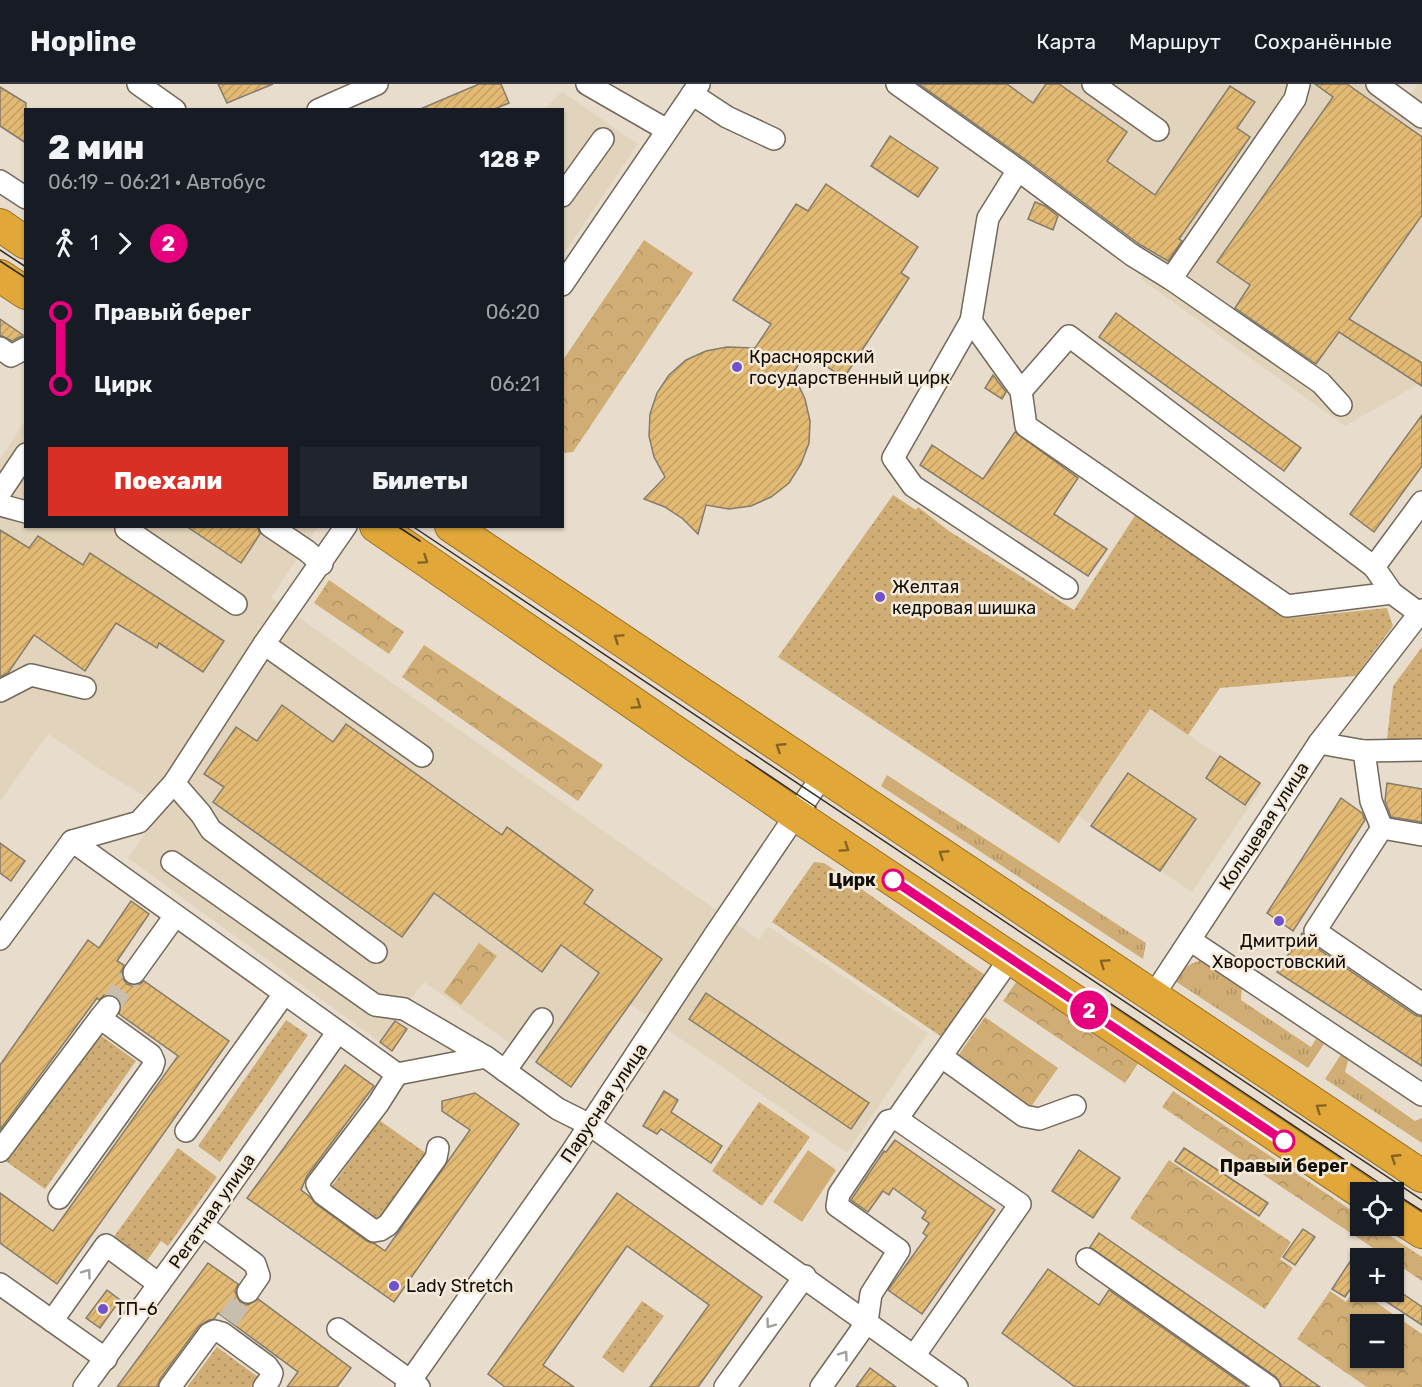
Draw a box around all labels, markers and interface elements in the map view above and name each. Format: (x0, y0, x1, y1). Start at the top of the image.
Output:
text: Hopline (30, 25, 136, 58)
text: Карта (1036, 29, 1096, 54)
text: Маршрут (1129, 29, 1221, 54)
text: Сохранённые (1254, 29, 1392, 54)
text: 2 мин (48, 128, 144, 167)
text: 128 ₽ (479, 146, 540, 173)
text: 06:19 – 06:21 · Автобус (48, 170, 266, 194)
icon: walk (48, 227, 81, 260)
icon: forward (108, 227, 141, 260)
text: 1 (90, 231, 99, 255)
text: 2 (162, 231, 175, 256)
text: Правый берег (94, 299, 251, 326)
text: 06:20 (486, 300, 540, 324)
place label: Красноярский государственный цирк (749, 346, 950, 389)
marker: Красноярский государственный цирк (730, 360, 744, 374)
text: Цирк (94, 371, 152, 398)
text: 06:21 (490, 372, 540, 396)
button: Поехали (48, 447, 288, 516)
button: Билеты (300, 447, 540, 516)
one-way arrow (417, 553, 428, 564)
place label: Желтая кедровая шишка (892, 576, 1036, 619)
marker: Желтая кедровая шишка (873, 590, 887, 604)
one-way arrow (614, 634, 625, 645)
one-way arrow (631, 698, 641, 710)
one-way arrow (776, 743, 787, 754)
street label: Кольцевая улица (1215, 758, 1313, 894)
one-way arrow (838, 841, 849, 852)
one-way arrow (938, 850, 949, 861)
place label: Цирк (828, 869, 876, 891)
marker: Цирк (882, 869, 904, 891)
marker: Дмитрий Хворостовский (1272, 914, 1286, 928)
place label: Дмитрий Хворостовский (1212, 930, 1346, 973)
one-way arrow (1100, 959, 1111, 970)
line badge: 2 (1070, 990, 1108, 1030)
text: 2 (1082, 998, 1096, 1023)
street label: Парусная улица (556, 1039, 652, 1167)
one-way arrow (1315, 1104, 1326, 1115)
marker: Правый берег (1273, 1130, 1295, 1152)
street label: Регатная улица (164, 1149, 260, 1273)
one-way arrow (1391, 1154, 1401, 1166)
place label: Правый берег (1220, 1155, 1348, 1177)
map controls (1350, 1182, 1404, 1368)
button: locate (1350, 1182, 1404, 1236)
button: + (1350, 1248, 1404, 1302)
one-way arrow (79, 1269, 90, 1280)
place label: Lady Stretch (406, 1275, 514, 1297)
marker: Lady Stretch (387, 1279, 401, 1293)
place label: ТП-6 (115, 1298, 158, 1320)
marker: ТП-6 (96, 1302, 110, 1316)
button: − (1350, 1314, 1404, 1368)
one-way arrow (767, 1317, 778, 1328)
one-way arrow (837, 1350, 848, 1361)

